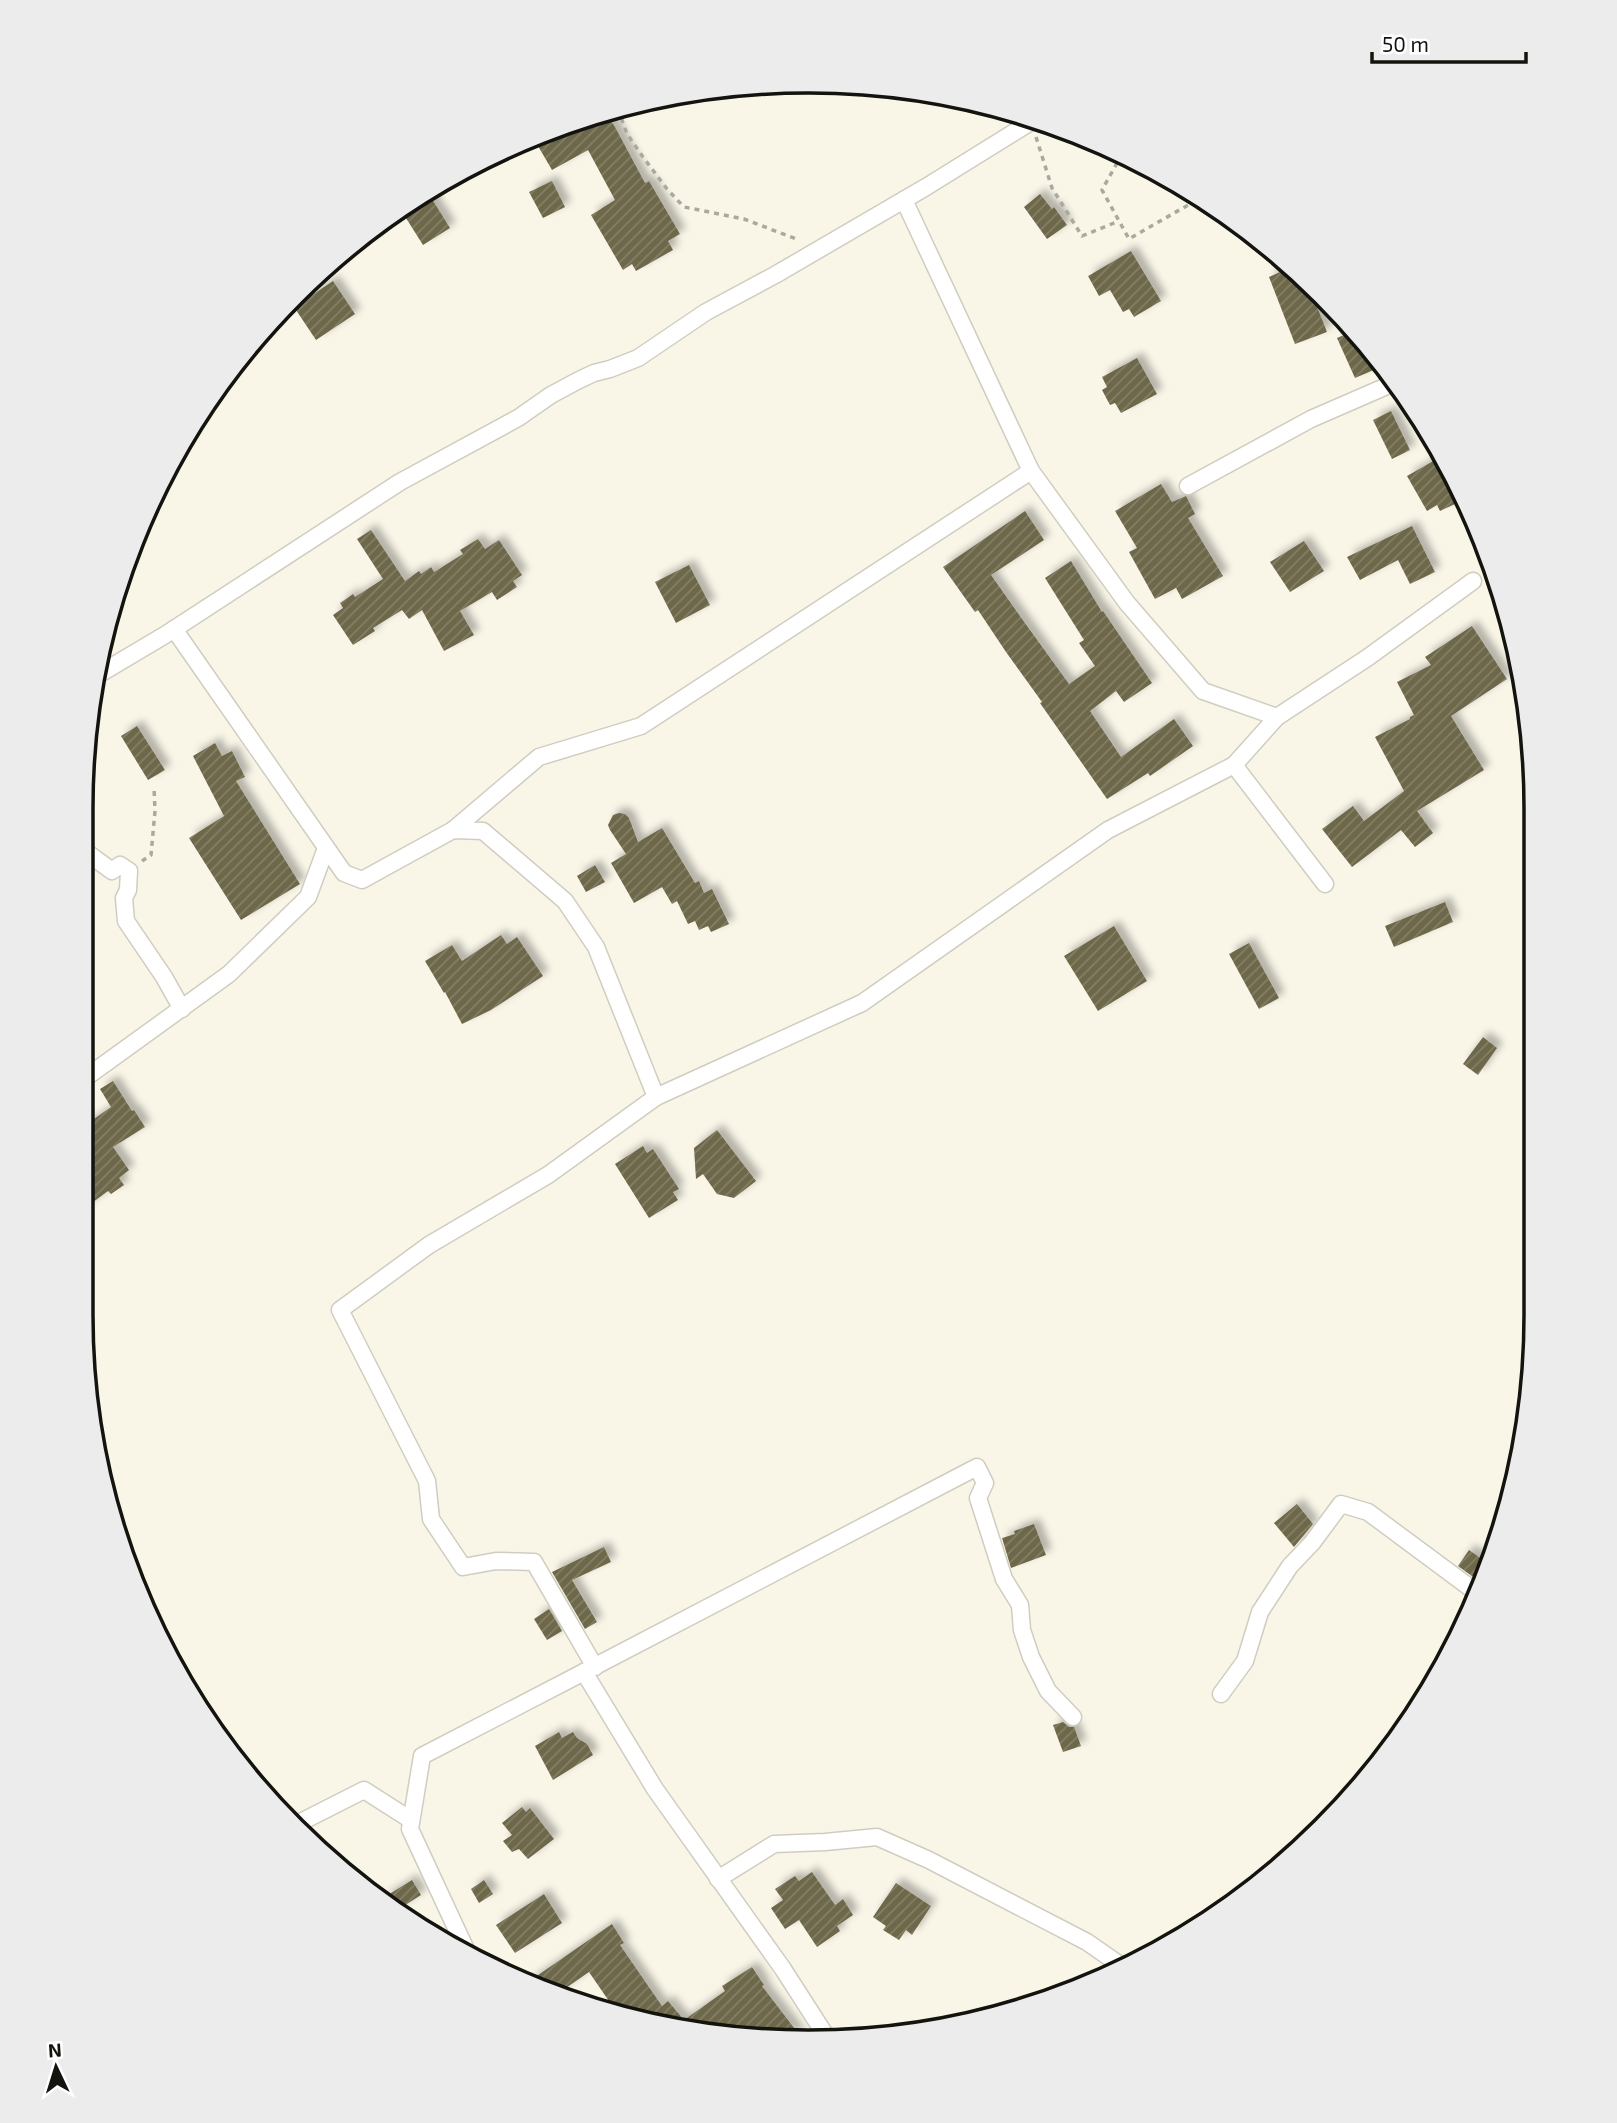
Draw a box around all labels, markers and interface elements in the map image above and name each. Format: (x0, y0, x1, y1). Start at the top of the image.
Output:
scale bar (1372, 21, 1526, 65)
text: 50 m (1382, 31, 1429, 56)
north arrow (21, 2032, 91, 2102)
text: N (47, 2038, 62, 2061)

